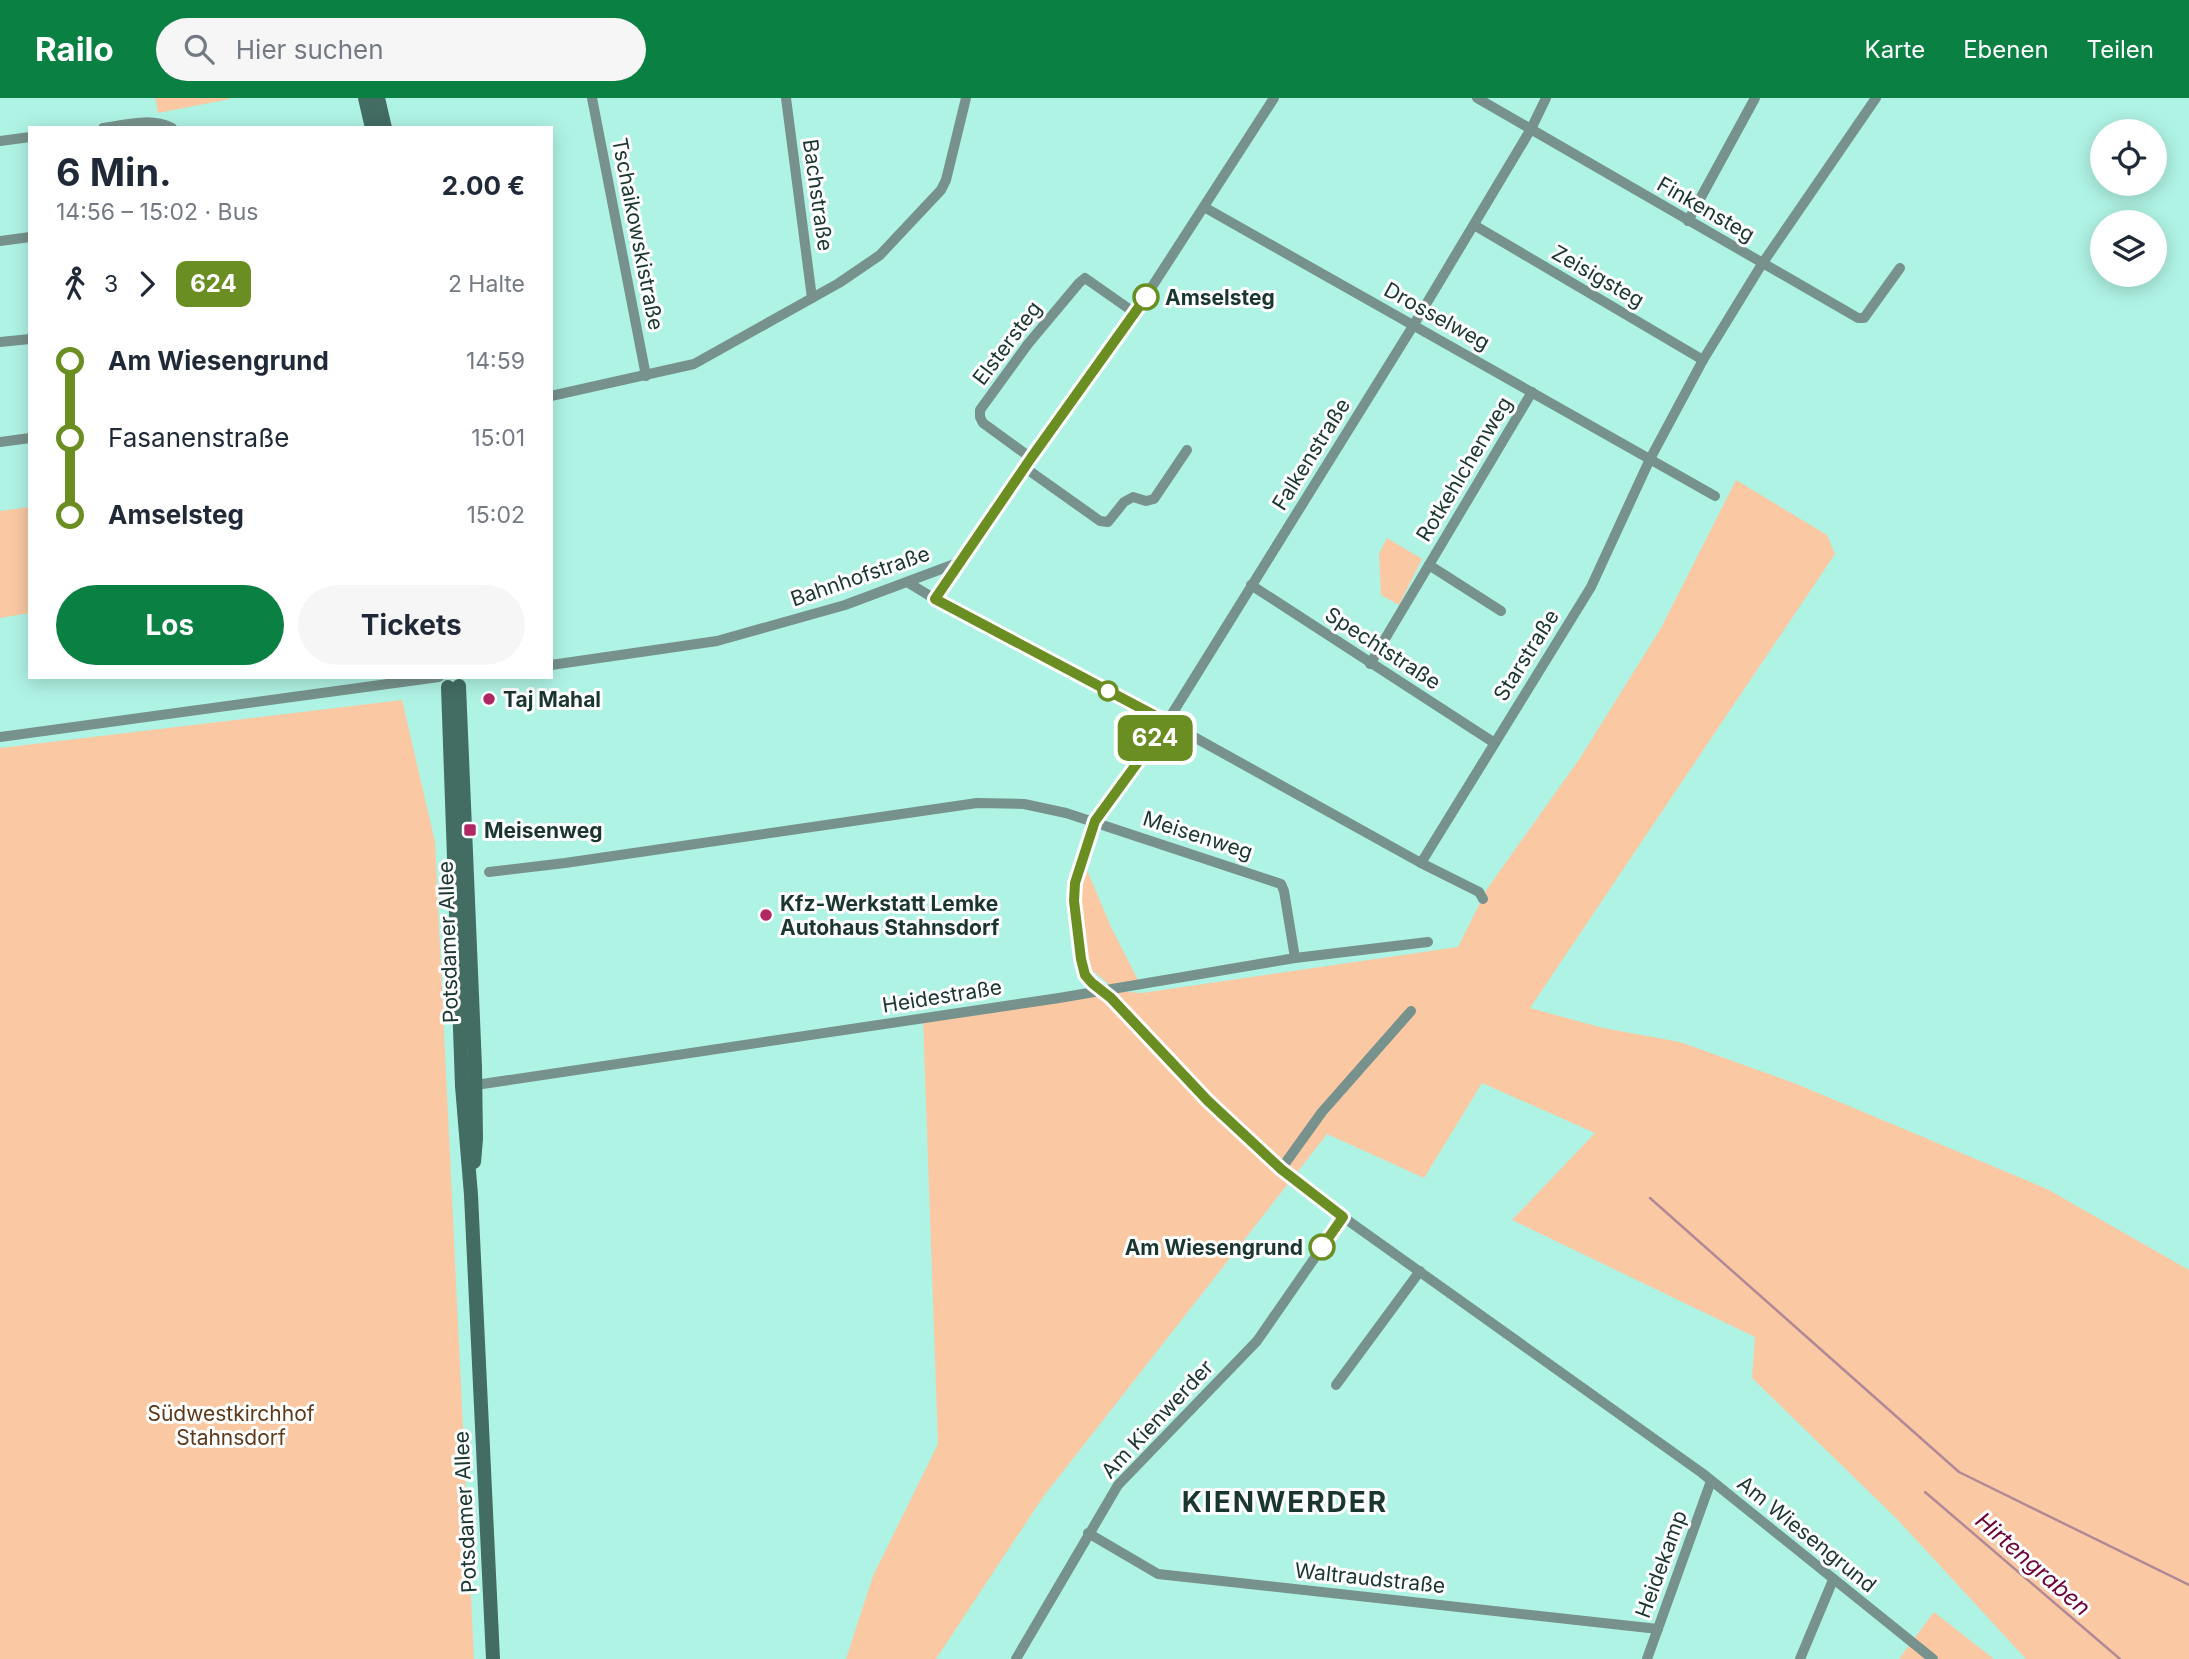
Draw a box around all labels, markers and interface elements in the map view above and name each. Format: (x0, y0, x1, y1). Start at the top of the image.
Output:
search box (156, 18, 646, 81)
text: Railo (35, 29, 114, 69)
icon: search (180, 30, 218, 68)
text: Hier suchen (236, 34, 384, 65)
text: Karte (1865, 35, 1925, 64)
text: Ebenen (1963, 35, 2049, 64)
text: Teilen (2087, 35, 2154, 64)
map controls (2090, 119, 2167, 287)
button: locate (2090, 119, 2167, 196)
street label: Tschaikowskistraße (607, 136, 669, 332)
street label: Bachstraße (798, 137, 838, 253)
text: 6 Min. (56, 149, 172, 195)
text: 2.00 € (442, 170, 525, 201)
street label: Finkensteg (1653, 171, 1759, 247)
text: 14:56 – 15:02 · Bus (56, 198, 258, 226)
button: layers (2090, 210, 2167, 287)
street label: Zeisigsteg (1547, 240, 1649, 312)
icon: walk (56, 265, 94, 303)
icon: forward (128, 265, 166, 303)
text: 624 (190, 269, 237, 298)
text: 3 (104, 270, 118, 298)
text: 2 Halte (448, 270, 525, 298)
street label: Drosselweg (1380, 277, 1494, 355)
marker: Amselsteg (1133, 284, 1159, 310)
place label: Amselsteg (1165, 285, 1275, 310)
street label: Elstersteg (967, 296, 1047, 390)
text: Am Wiesengrund (108, 345, 329, 376)
text: 14:59 (466, 347, 525, 375)
street label: Rotkehlchenweg (1411, 392, 1517, 546)
street label: Falkenstraße (1267, 393, 1355, 515)
text: Fasanenstraße (108, 422, 289, 453)
text: 15:01 (471, 424, 525, 452)
text: Amselsteg (108, 499, 244, 530)
text: 15:02 (467, 501, 525, 529)
street label: Bahnhofstraße (787, 540, 933, 612)
button: Los (56, 585, 284, 665)
button: Tickets (298, 585, 525, 665)
street label: Spechtstraße (1321, 601, 1445, 695)
street label: Starstraße (1488, 605, 1564, 705)
unlabelled marker (1098, 681, 1118, 701)
place label: Taj Mahal (503, 687, 601, 712)
marker: Taj Mahal (481, 691, 497, 707)
line badge: 624 (1115, 715, 1195, 761)
text: 624 (1132, 723, 1178, 752)
street label: Meisenweg (1140, 806, 1256, 864)
place label: Meisenweg (484, 818, 602, 843)
marker: Meisenweg (462, 822, 478, 838)
street label: Potsdamer Allee (433, 861, 463, 1023)
place label: Kfz-Werkstatt Lemke Autohaus Stahnsdorf (780, 891, 1000, 940)
marker: Kfz-Werkstatt Lemke Autohaus Stahnsdorf (758, 907, 774, 923)
street label: Heidestraße (880, 974, 1004, 1018)
marker: Am Wiesengrund (1309, 1234, 1335, 1260)
place label: Am Wiesengrund (1125, 1235, 1303, 1260)
street label: Am Kienwerder (1096, 1355, 1218, 1483)
park label: Südwestkirchhof Stahnsdorf (147, 1401, 315, 1450)
street label: Potsdamer Allee (448, 1431, 482, 1593)
street label: Am Wiesengrund (1733, 1470, 1881, 1598)
district label: KIENWERDER (1182, 1485, 1388, 1519)
water label: Hirtengraben (1970, 1506, 2096, 1622)
street label: Heidekamp (1630, 1507, 1692, 1621)
street label: Waltraudstraße (1293, 1558, 1447, 1598)

